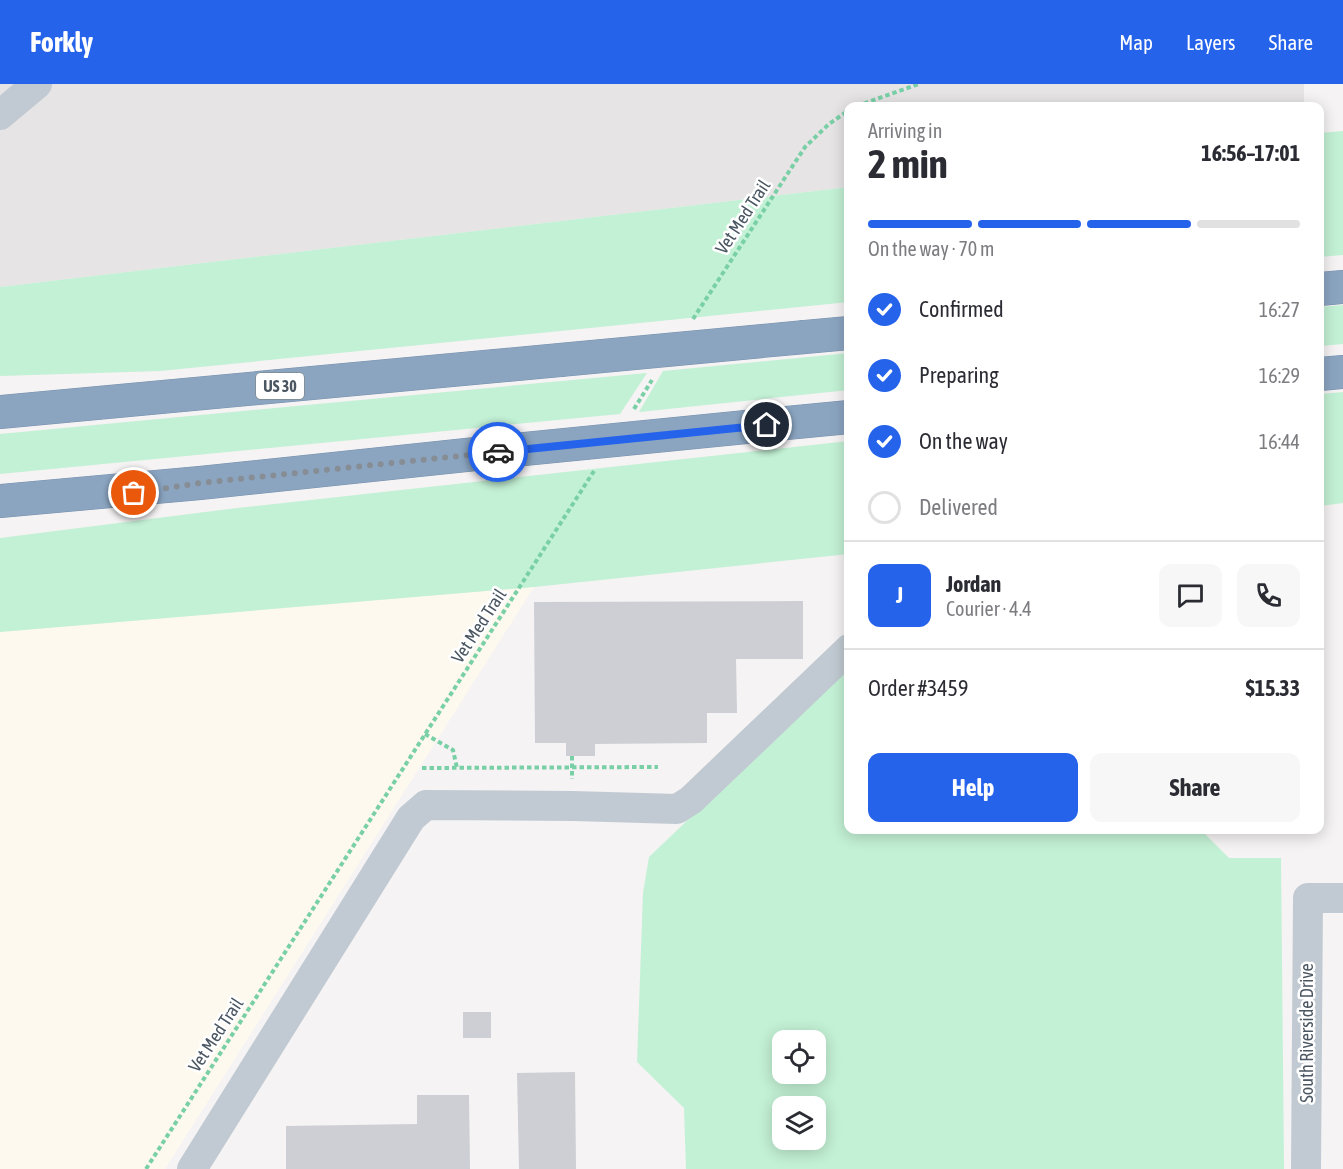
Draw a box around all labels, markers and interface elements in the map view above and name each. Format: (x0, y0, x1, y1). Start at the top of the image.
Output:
text: Forkly (30, 26, 93, 58)
text: Map (1119, 30, 1153, 54)
text: Layers (1186, 30, 1236, 54)
text: Share (1269, 30, 1313, 54)
text: Arriving in (868, 119, 942, 142)
text: 16:56–17:01 (1201, 140, 1300, 166)
text: 2 min (868, 142, 948, 186)
street label: Vet Med Trail (711, 175, 774, 258)
text: On the way · 70 m (868, 237, 994, 260)
icon: check (868, 293, 901, 326)
text: Confirmed (919, 296, 1004, 322)
text: 16:27 (1259, 298, 1300, 321)
icon: check (868, 359, 901, 392)
text: Preparing (919, 362, 999, 388)
text: 16:29 (1259, 364, 1300, 387)
road number: US 30 (256, 373, 304, 399)
pin (741, 399, 792, 450)
icon: home (750, 408, 783, 441)
courier (468, 422, 528, 482)
icon: check (868, 425, 901, 458)
text: On the way (919, 428, 1008, 454)
text: 16:44 (1259, 430, 1300, 453)
icon: car (482, 436, 515, 469)
pin (108, 467, 159, 518)
icon: bag (117, 476, 150, 509)
text: Delivered (919, 494, 998, 520)
button: chat (1159, 564, 1222, 627)
button: phone (1237, 564, 1300, 627)
text: Jordan (946, 571, 1001, 597)
text: J (896, 582, 903, 608)
street label: Vet Med Trail (447, 584, 510, 667)
text: Courier · 4.4 (946, 597, 1032, 620)
text: Order #3459 (868, 675, 968, 701)
text: $15.33 (1245, 675, 1300, 701)
button: Help (868, 753, 1078, 822)
button: Share (1090, 753, 1300, 822)
street label: South Riverside Drive (1296, 963, 1317, 1103)
street label: Vet Med Trail (184, 993, 247, 1076)
map controls (772, 1030, 826, 1150)
button: locate (772, 1030, 826, 1084)
button: layers (772, 1096, 826, 1150)

